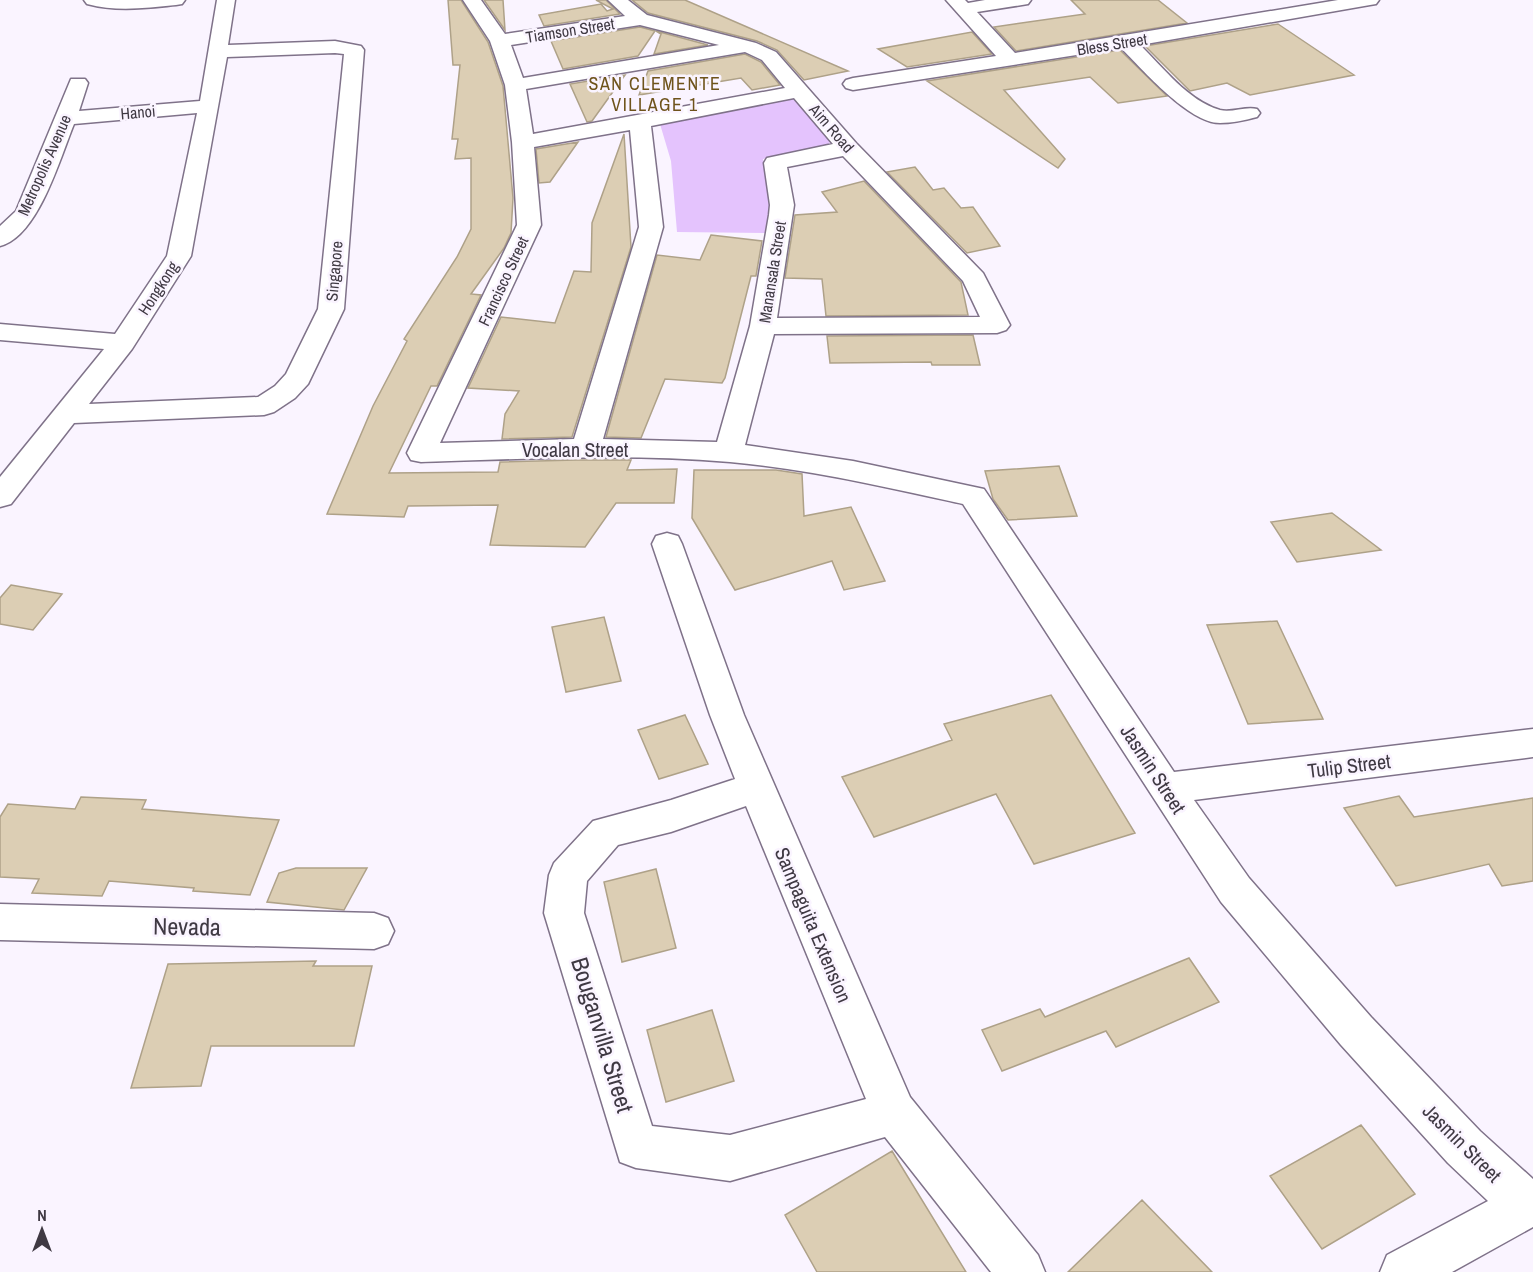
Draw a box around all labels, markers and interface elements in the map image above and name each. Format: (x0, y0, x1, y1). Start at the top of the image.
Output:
street label: Tiamson Street (524, 12, 616, 48)
street label: Bless Street (1075, 28, 1149, 60)
district label: SAN CLEMENTE VILLAGE 1 (589, 71, 721, 117)
street label: Aim Road (804, 98, 859, 157)
street label: Hanoi (120, 100, 156, 124)
street label: Metropolis Avenue (12, 111, 76, 219)
street label: Manansala Street (753, 219, 791, 325)
street label: Francisco Street (473, 232, 533, 329)
street label: Singapore (320, 240, 348, 302)
street label: Hongkong (132, 256, 184, 319)
street label: Vocalan Street (522, 436, 629, 463)
street label: Jasmin Street (1115, 719, 1193, 819)
street label: Tulip Street (1306, 747, 1392, 784)
street label: Sampaguita Extension (769, 843, 858, 1006)
street label: Nevada (153, 909, 221, 943)
street label: Bouganvilla Street (564, 953, 642, 1117)
street label: Jasmin Street (1417, 1097, 1508, 1188)
north arrow (12, 1200, 72, 1260)
text: N (37, 1204, 47, 1226)

